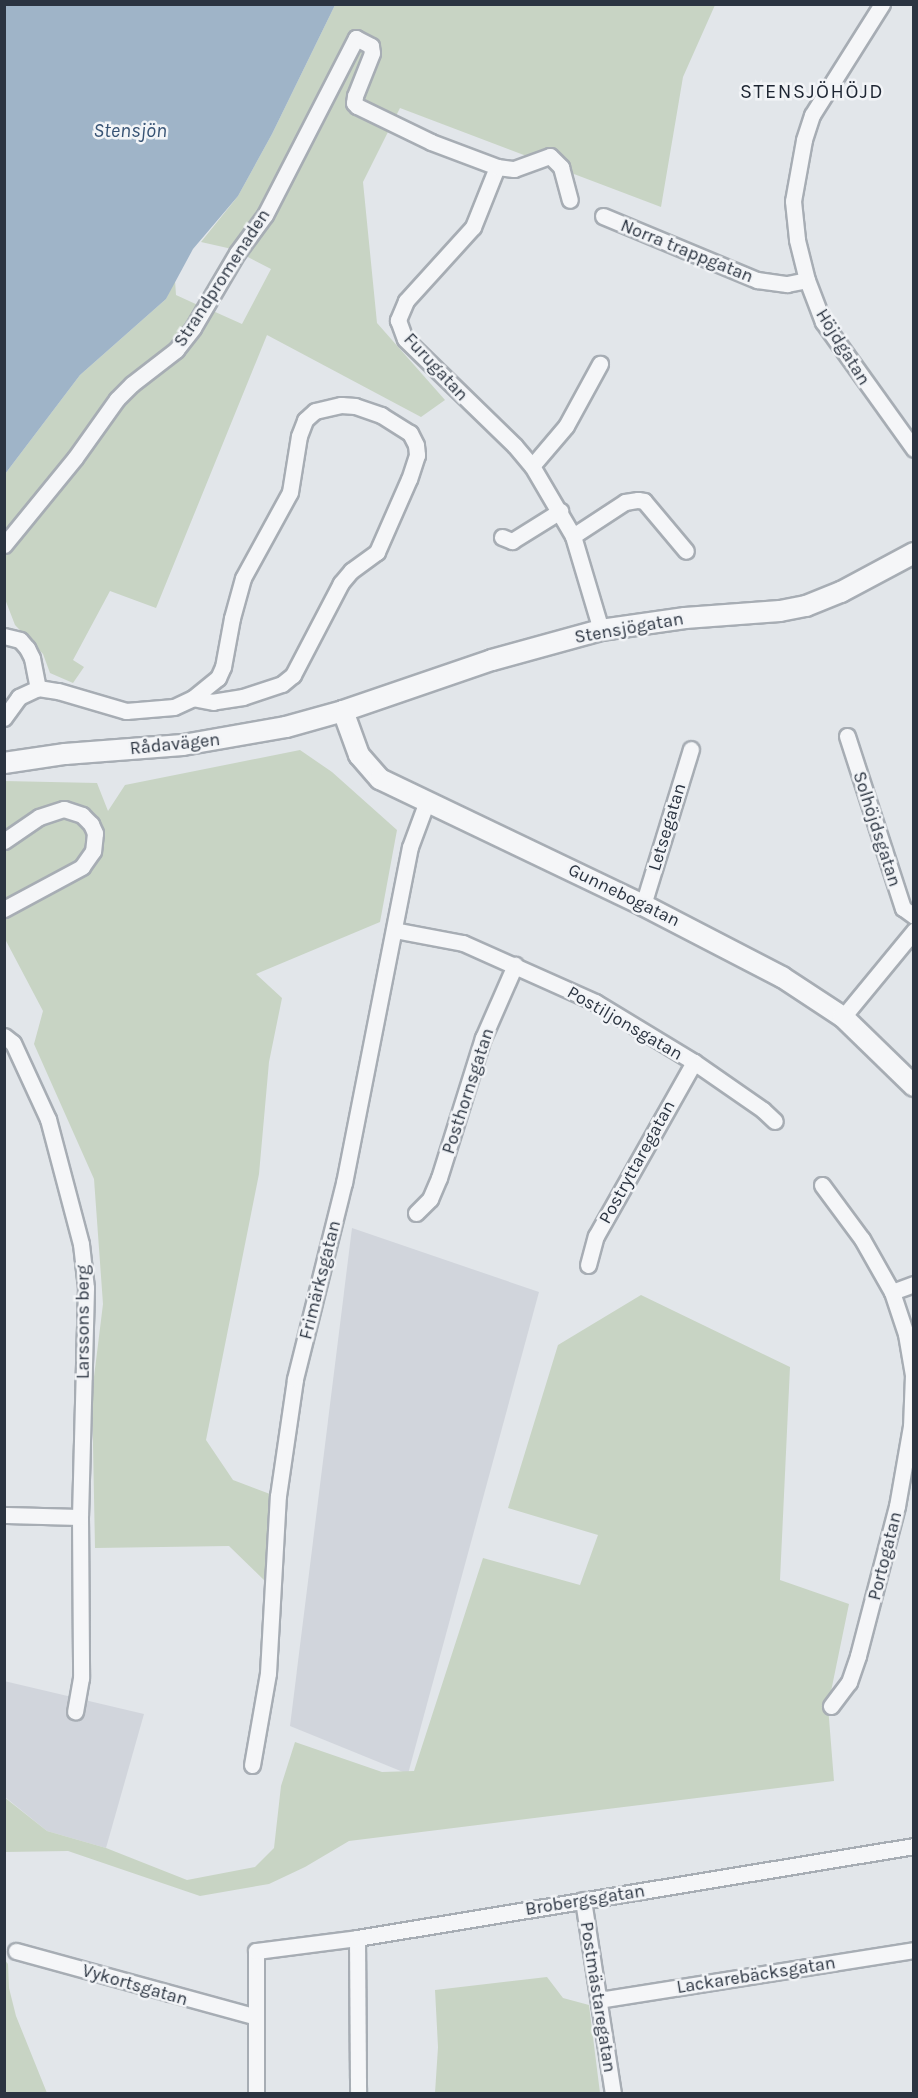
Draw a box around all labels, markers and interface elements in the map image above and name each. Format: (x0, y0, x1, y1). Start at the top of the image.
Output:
district label: STENSJÖHÖJD (740, 79, 884, 103)
water label: Stensjön (93, 118, 167, 142)
street label: Strandpromenaden (169, 205, 275, 351)
street label: Norra trappgatan (618, 215, 756, 287)
street label: Höjdgatan (811, 305, 875, 389)
street label: Furugatan (399, 329, 473, 405)
street label: Stensjögatan (573, 608, 685, 648)
street label: Rådavägen (129, 729, 221, 759)
street label: Solhöjdsgatan (848, 769, 906, 889)
street label: Letsegatan (643, 780, 691, 874)
street label: Gunnebogatan (565, 859, 683, 931)
street label: Postiljonsgatan (563, 981, 687, 1065)
street label: Posthornsgatan (437, 1025, 499, 1157)
street label: Postryttaregatan (594, 1097, 680, 1227)
street label: Frimärksgatan (295, 1218, 345, 1342)
street label: Larssons berg (72, 1265, 94, 1379)
street label: Portogatan (864, 1509, 906, 1603)
street label: Brobergsgatan (524, 1880, 646, 1920)
street label: Postmästaregatan (575, 1920, 621, 2074)
street label: Lackarebäcksgatan (675, 1952, 837, 1998)
street label: Vykortsgatan (80, 1960, 190, 2010)

